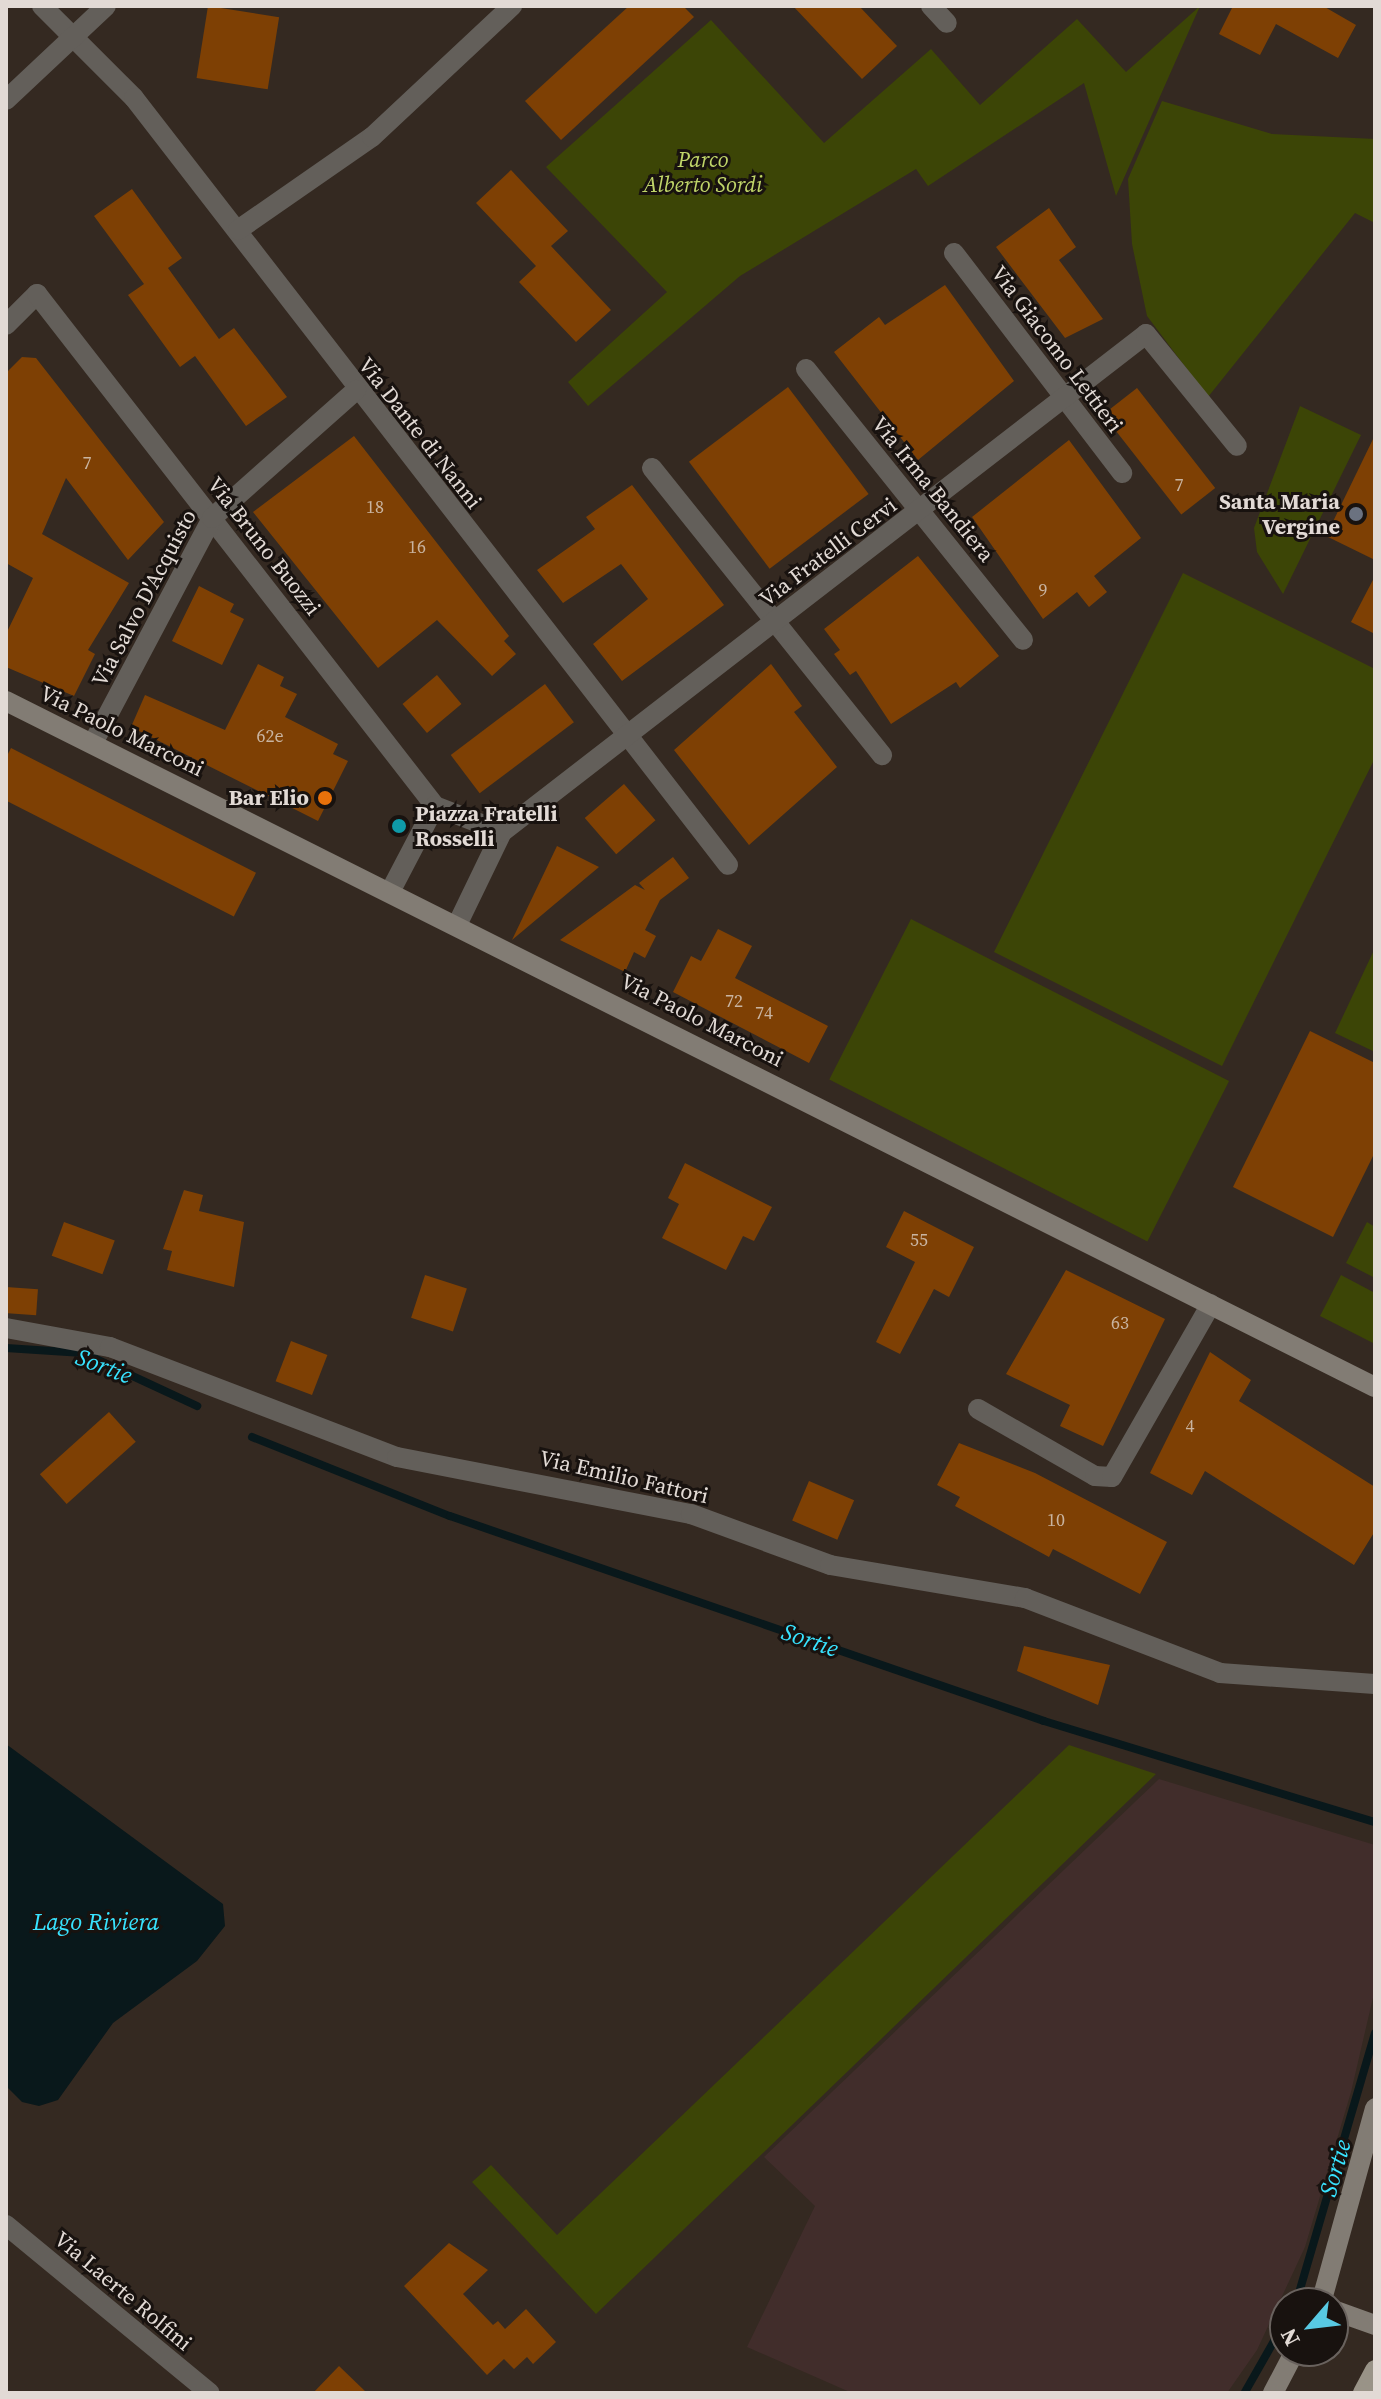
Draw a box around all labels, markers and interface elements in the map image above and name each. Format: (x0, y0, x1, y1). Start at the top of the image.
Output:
park label: Parco Alberto Sordi (643, 146, 763, 198)
street label: Via Giacomo Lettieri (986, 260, 1128, 438)
street label: Via Dante di Nanni (353, 352, 487, 514)
street label: Via Irma Bandiera (866, 411, 1000, 567)
house number: 7 (83, 452, 91, 474)
street label: Via Bruno Buozzi (202, 472, 326, 620)
house number: 7 (1175, 474, 1183, 496)
place label: Santa Maria Vergine (1219, 488, 1340, 540)
street label: Via Fratelli Cervi (754, 492, 902, 612)
house number: 18 (366, 496, 384, 518)
street label: Via Salvo D'Acquisto (86, 505, 202, 691)
marker: Santa Maria Vergine (1347, 505, 1365, 523)
house number: 16 (408, 536, 426, 558)
house number: 9 (1039, 579, 1047, 601)
street label: Via Paolo Marconi (36, 680, 208, 782)
house number: 62e (256, 725, 284, 747)
place label: Bar Elio (229, 785, 309, 811)
marker: Bar Elio (316, 789, 334, 807)
place label: Piazza Fratelli Rosselli (415, 800, 557, 852)
marker: Piazza Fratelli Rosselli (390, 817, 408, 835)
street label: Via Paolo Marconi (616, 968, 788, 1072)
house number: 72 (725, 990, 743, 1012)
house number: 74 (755, 1002, 773, 1024)
house number: 55 (910, 1229, 928, 1251)
house number: 63 (1111, 1312, 1129, 1334)
water label: Sortie (72, 1342, 136, 1390)
house number: 4 (1186, 1415, 1194, 1437)
street label: Via Emilio Fattori (537, 1445, 711, 1509)
house number: 10 (1047, 1509, 1065, 1531)
water label: Sortie (778, 1617, 842, 1663)
water label: Lago Riviera (33, 1908, 159, 1936)
water label: Sortie (1313, 2136, 1357, 2200)
street label: Via Laerte Rolfini (49, 2226, 197, 2356)
north arrow (1269, 2287, 1349, 2367)
text: N (1273, 2323, 1307, 2351)

